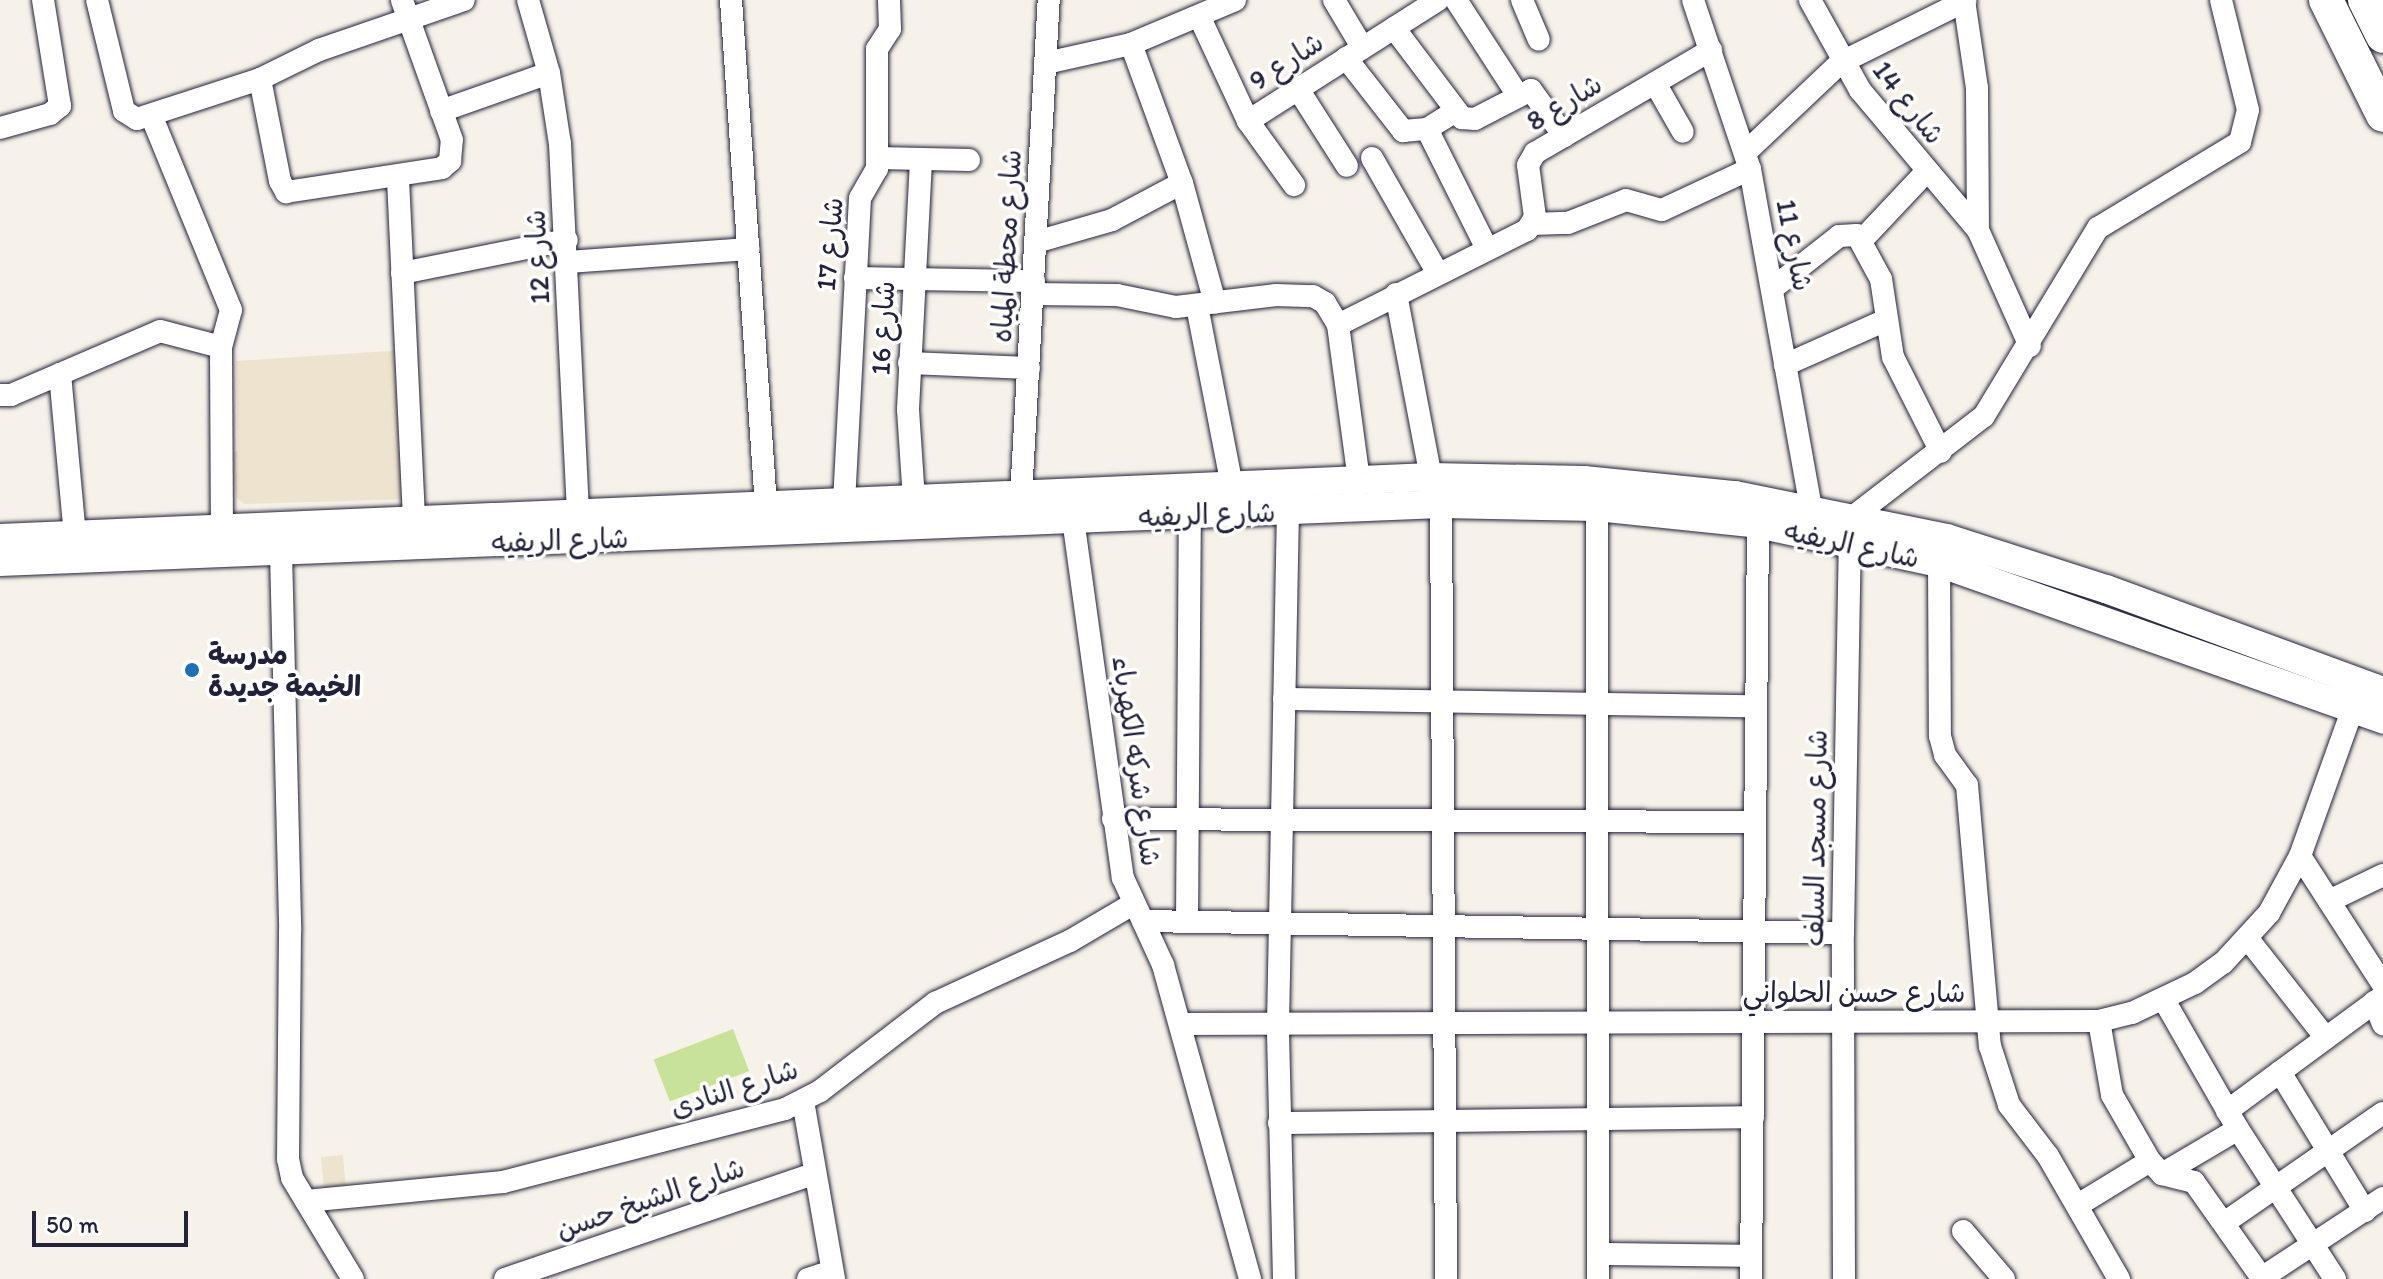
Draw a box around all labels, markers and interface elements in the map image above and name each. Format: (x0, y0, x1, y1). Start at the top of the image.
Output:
street label: شارع 9 (1243, 25, 1329, 97)
street label: شارع 14 (1866, 54, 1952, 150)
street label: شارع 8 (1520, 66, 1608, 138)
street label: شارع محطة المياه (984, 149, 1028, 343)
street label: شارع 17 (808, 196, 850, 292)
street label: شارع 11 (1770, 196, 1820, 294)
street label: شارع 12 (518, 209, 556, 305)
street label: شارع 16 (863, 280, 901, 376)
street label: شارع الريفيه (1138, 495, 1276, 533)
street label: شارع الريفيه (1781, 513, 1923, 575)
street label: شارع الريفيه (491, 521, 629, 559)
place label: مدرسة الخيمة جديدة (208, 637, 361, 703)
street label: شارع شركه الكهرباء (1106, 654, 1168, 868)
marker: مدرسة الخيمة جديدة (183, 661, 201, 679)
street label: شارع مسجد السلف (1796, 729, 1834, 947)
street label: شارع حسن الحلواني (1742, 975, 1966, 1009)
street label: شارع النادى (666, 1052, 802, 1124)
street label: شارع الشيخ حسن (551, 1150, 749, 1246)
scale bar (36, 1195, 192, 1245)
text: 50 m (46, 1210, 99, 1239)

